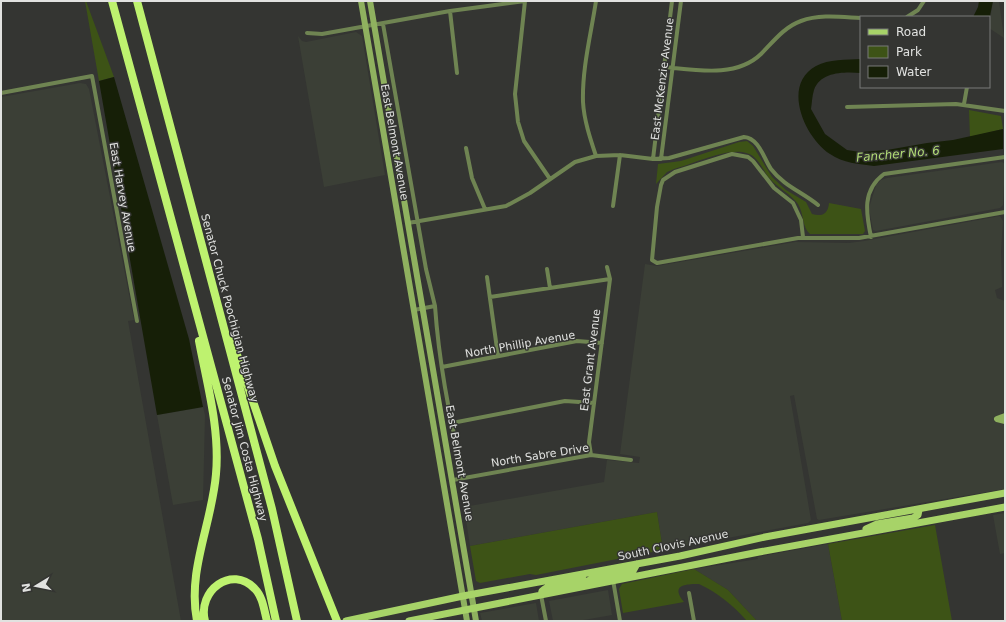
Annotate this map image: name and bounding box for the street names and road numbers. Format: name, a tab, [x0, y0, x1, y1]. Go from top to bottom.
street label: East McKenzie Avenue	[649, 17, 676, 141]
street label: East Belmont Avenue	[378, 83, 411, 201]
street label: East Harvey Avenue	[106, 141, 139, 253]
street label: Senator Chuck Poochigian Highway	[198, 212, 261, 404]
street label: East Grant Avenue	[578, 308, 603, 412]
street label: North Phillip Avenue	[464, 328, 576, 361]
street label: Senator Jim Costa Highway	[219, 375, 270, 523]
street label: East Belmont Avenue	[443, 404, 476, 522]
street label: North Sabre Drive	[490, 441, 590, 470]
street label: South Clovis Avenue	[617, 527, 730, 564]

